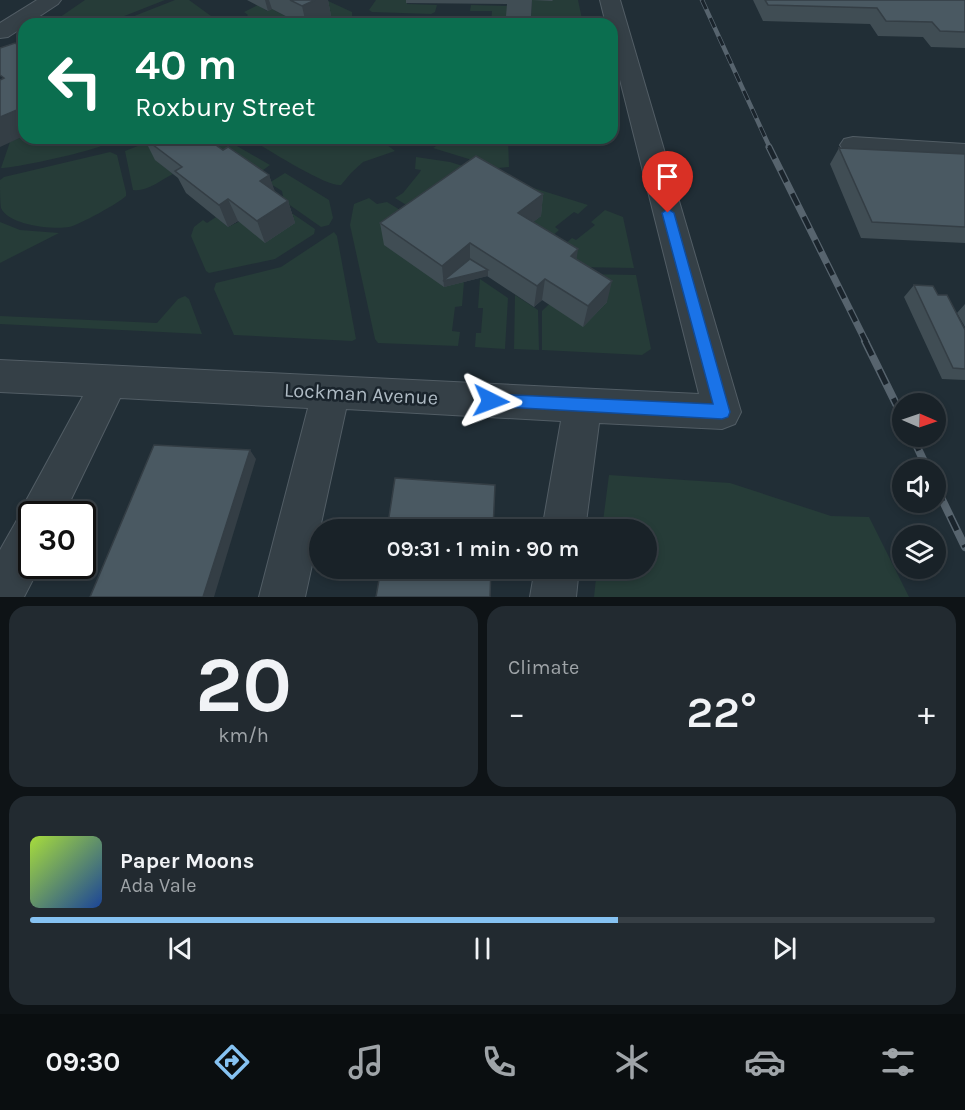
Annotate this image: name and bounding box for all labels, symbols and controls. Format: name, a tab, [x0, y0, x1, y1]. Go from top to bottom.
text: 40 m	[135, 40, 237, 90]
icon: left	[36, 42, 114, 120]
text: Roxbury Street	[135, 91, 315, 123]
pin	[642, 151, 693, 213]
icon: arrive	[651, 160, 684, 193]
position arrow	[459, 369, 523, 433]
street label: Lockman Avenue	[283, 378, 439, 410]
north arrow	[892, 393, 946, 447]
map controls	[892, 393, 946, 579]
button: sound	[892, 459, 946, 513]
speed limit sign: 30	[18, 501, 96, 579]
button: layers	[892, 525, 946, 579]
text: 09:31 · 1 min · 90 m	[387, 536, 579, 562]
text: 20	[195, 639, 292, 731]
text: Climate	[508, 656, 579, 679]
text: 22°	[686, 686, 757, 738]
text: −	[508, 694, 525, 732]
text: +	[918, 694, 935, 732]
text: km/h	[218, 724, 269, 747]
text: Paper Moons	[120, 848, 254, 874]
text: Ada Vale	[120, 874, 197, 897]
icon: previous	[164, 932, 197, 965]
icon: pause	[466, 932, 499, 965]
icon: next	[768, 932, 801, 965]
icon: directions	[211, 1041, 253, 1083]
icon: music	[345, 1041, 387, 1083]
icon: phone	[478, 1041, 520, 1083]
icon: climate	[611, 1041, 653, 1083]
icon: car	[744, 1041, 786, 1083]
icon: filters	[877, 1041, 919, 1083]
text: 09:30	[46, 1046, 120, 1078]

